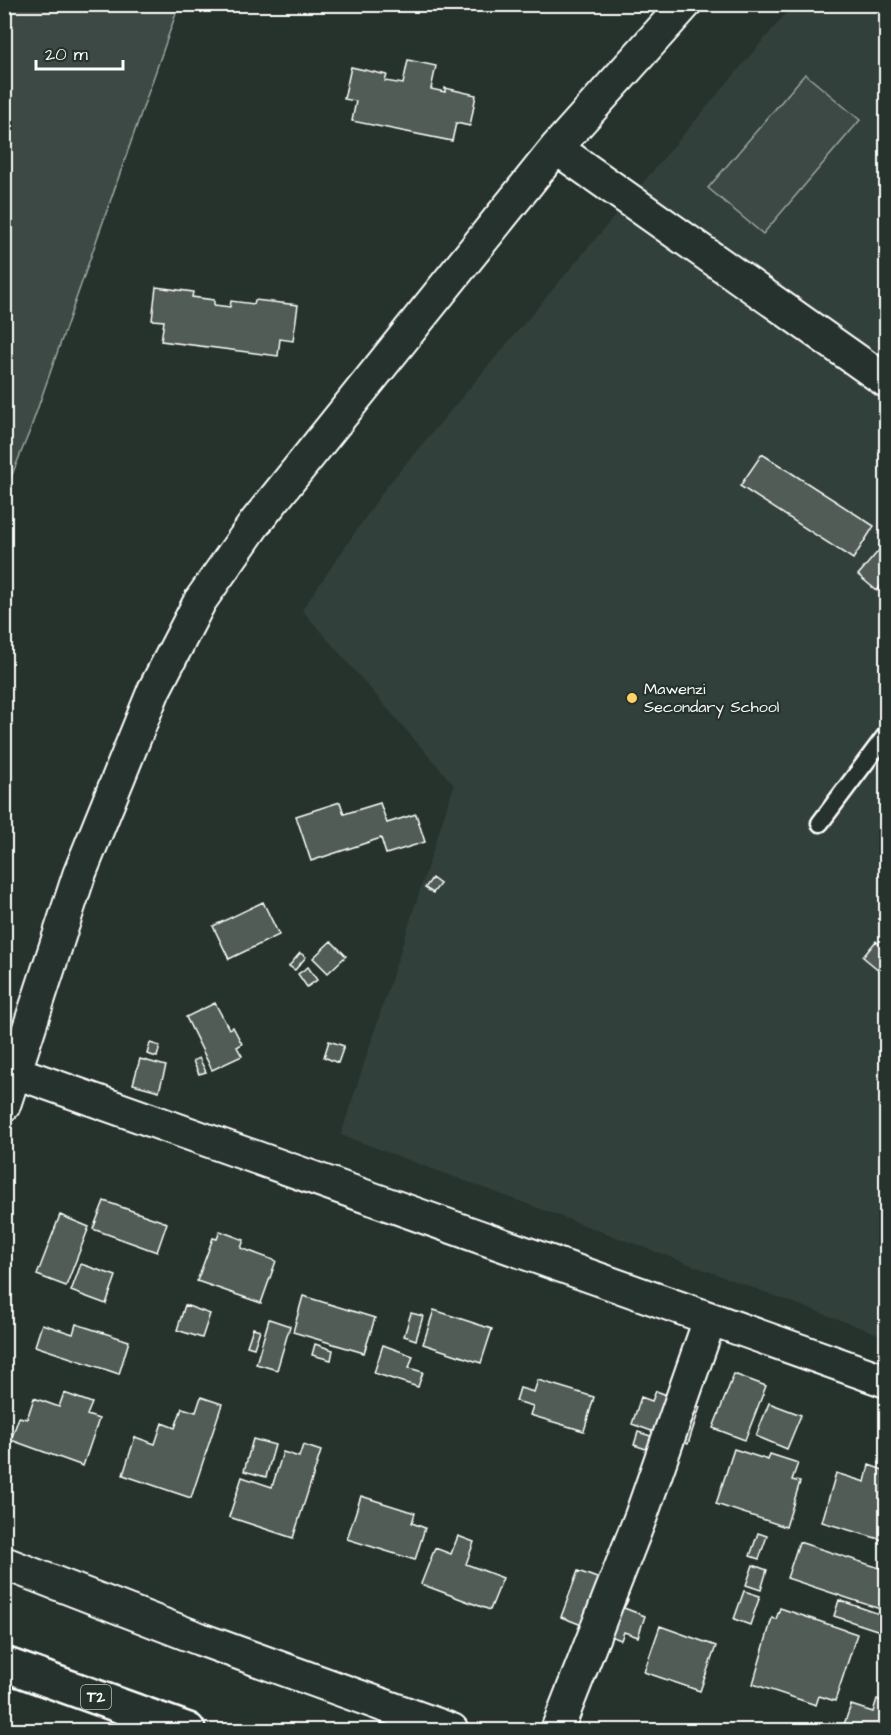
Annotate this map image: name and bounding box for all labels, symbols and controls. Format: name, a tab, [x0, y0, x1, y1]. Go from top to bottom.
scale bar	[36, 33, 123, 71]
text: 20 m	[45, 42, 88, 67]
place label: Mawenzi Secondary School	[644, 678, 779, 719]
marker: Mawenzi Secondary School	[625, 691, 639, 705]
road number: T2	[81, 1685, 111, 1709]

